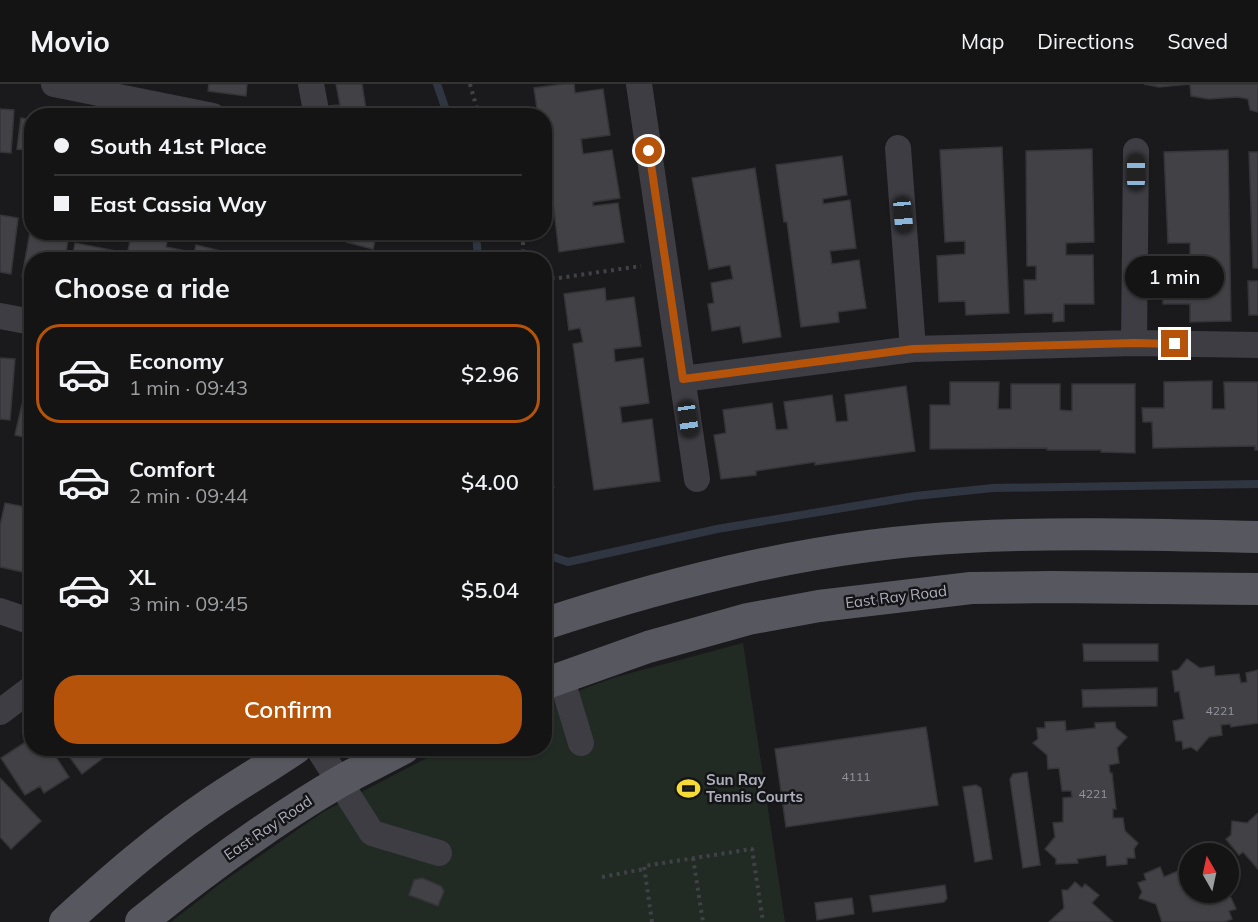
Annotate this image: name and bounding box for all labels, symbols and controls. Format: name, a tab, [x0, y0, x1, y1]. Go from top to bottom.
text: Movio	[30, 24, 110, 59]
text: Map	[961, 28, 1004, 54]
text: Directions	[1037, 28, 1134, 54]
text: Saved	[1167, 28, 1228, 54]
text: South 41st Place	[90, 132, 267, 160]
route start	[635, 137, 662, 164]
car	[1127, 154, 1145, 190]
text: East Cassia Way	[90, 190, 267, 218]
car	[892, 196, 914, 234]
callout: 1 min	[1126, 257, 1224, 299]
text: 1 min	[1149, 264, 1200, 289]
text: Choose a ride	[54, 271, 230, 305]
route end	[1161, 330, 1188, 357]
icon: car	[57, 347, 111, 401]
text: Economy	[129, 347, 224, 375]
text: $2.96	[461, 360, 519, 388]
text: 1 min · 09:43	[129, 375, 248, 400]
car	[677, 400, 699, 438]
icon: car	[57, 455, 111, 509]
text: Comfort	[129, 455, 215, 483]
text: $4.00	[461, 468, 519, 496]
text: 2 min · 09:44	[129, 483, 248, 508]
icon: car	[57, 563, 111, 617]
text: XL	[129, 563, 156, 591]
text: $5.04	[461, 576, 519, 604]
street label: East Ray Road	[844, 581, 948, 612]
text: 3 min · 09:45	[129, 591, 248, 616]
button: Confirm	[54, 675, 522, 744]
house number: 4221	[1206, 703, 1234, 718]
house number: 4111	[842, 769, 870, 784]
place label: Sun Ray Tennis Courts	[706, 770, 803, 806]
sports icon: Sun Ray Tennis Courts	[675, 776, 701, 802]
house number: 4221	[1079, 786, 1107, 801]
street label: East Ray Road	[220, 791, 315, 864]
north arrow	[1179, 843, 1239, 903]
map controls	[1179, 843, 1239, 903]

